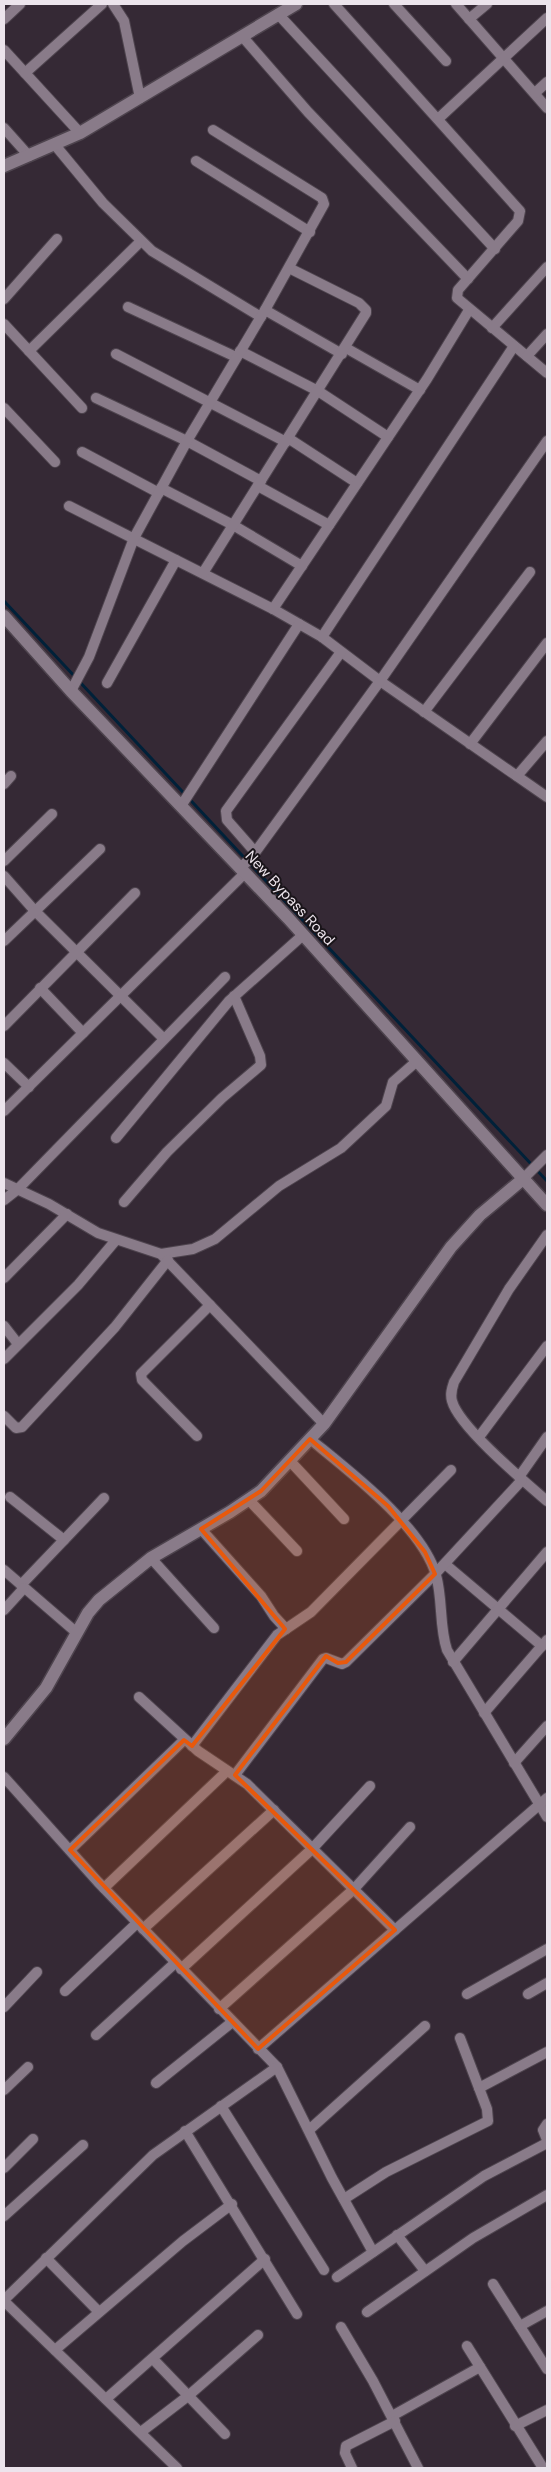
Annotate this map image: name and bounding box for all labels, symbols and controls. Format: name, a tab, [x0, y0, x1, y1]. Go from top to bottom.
street label: New Bypass Road	[241, 846, 339, 950]

